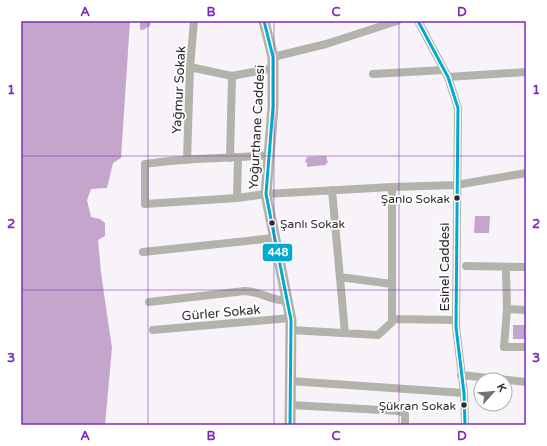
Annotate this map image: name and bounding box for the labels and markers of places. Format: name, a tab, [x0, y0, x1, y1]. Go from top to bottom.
place label: Şanlo Sokak	[381, 192, 450, 206]
marker: Şanlo Sokak	[452, 193, 462, 203]
place label: Şanlı Sokak	[280, 217, 345, 231]
marker: Şanlı Sokak	[267, 218, 277, 228]
place label: Şükran Sokak	[379, 399, 456, 413]
marker: Şükran Sokak	[459, 400, 469, 410]

